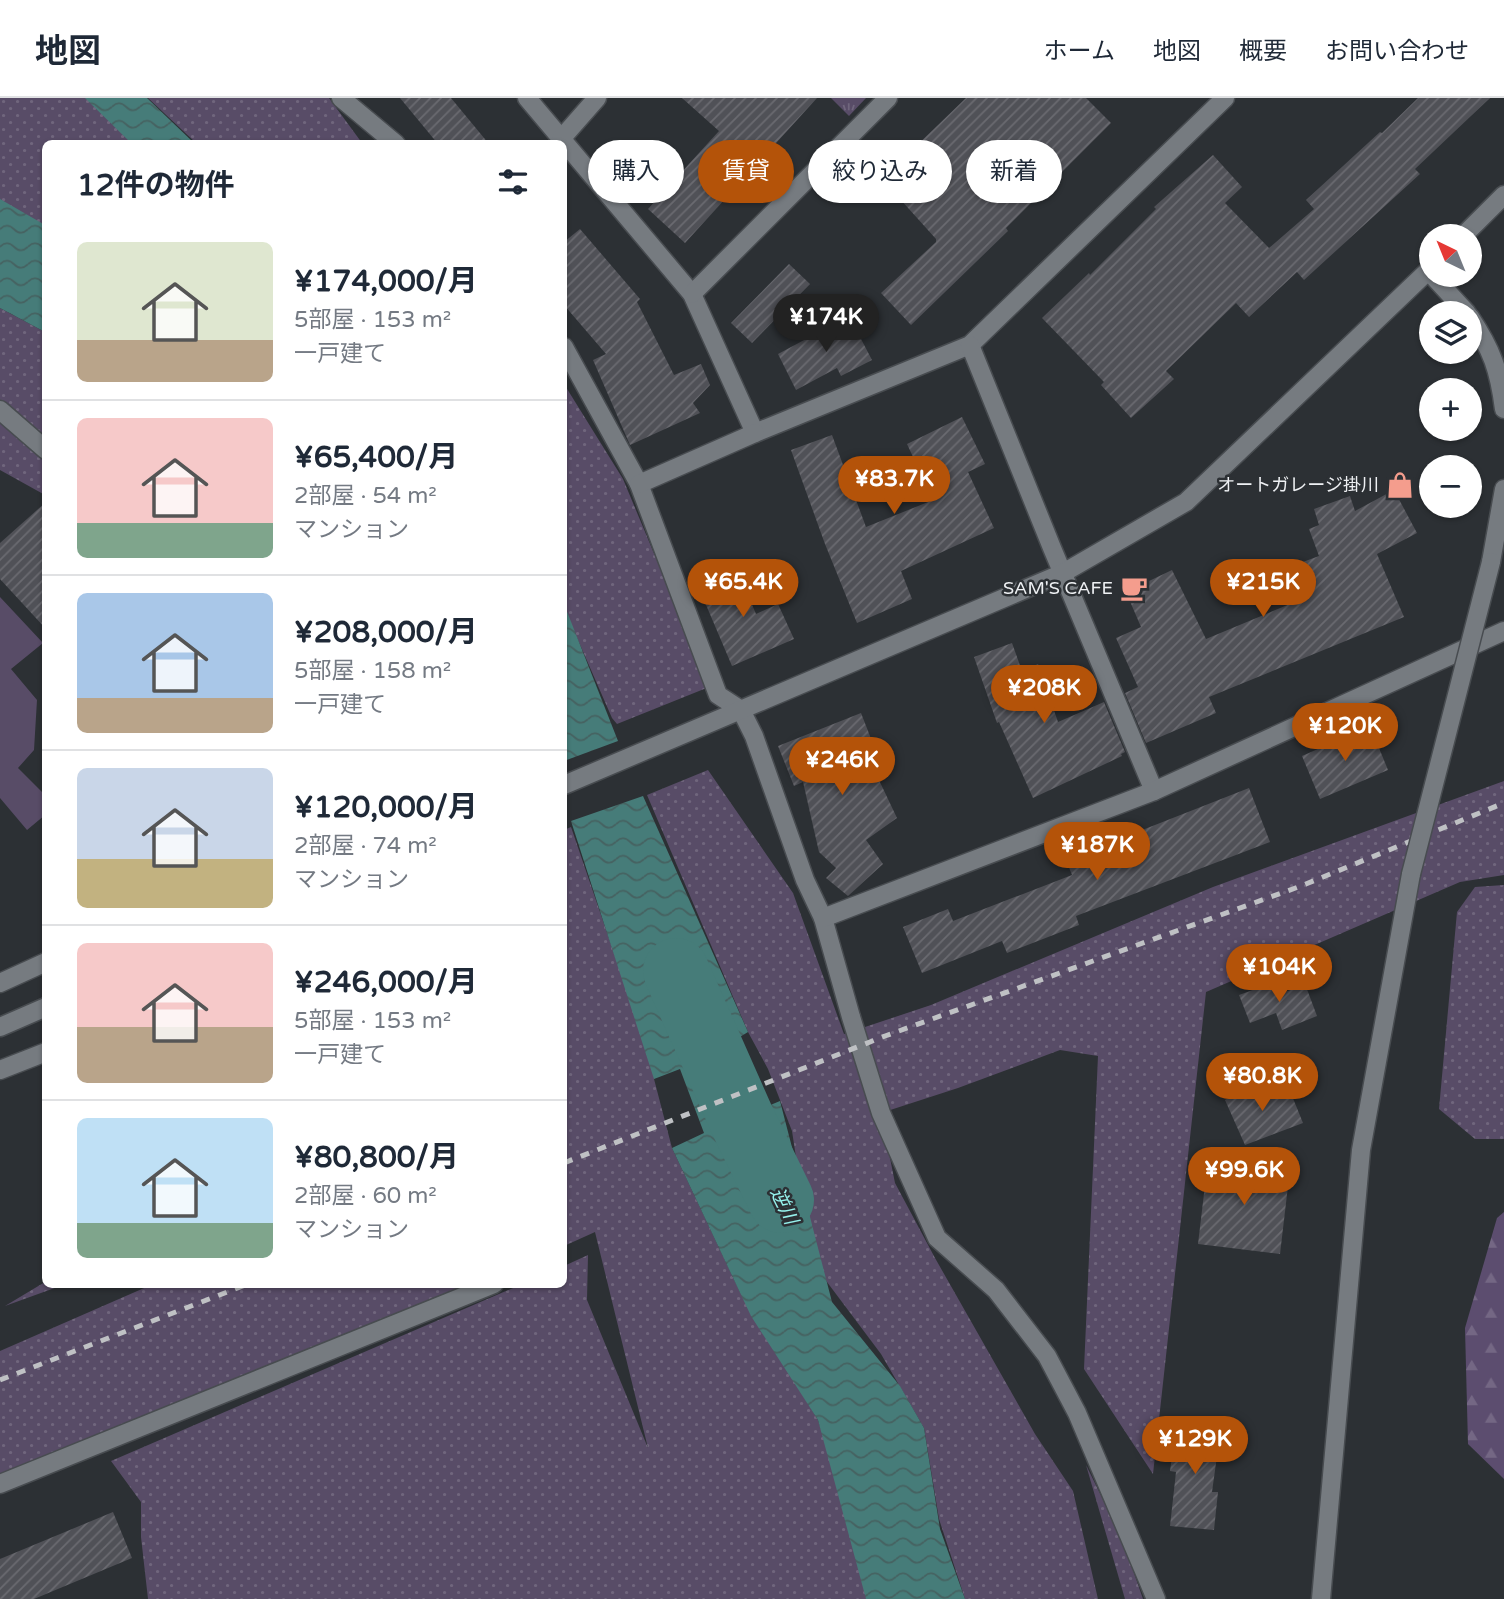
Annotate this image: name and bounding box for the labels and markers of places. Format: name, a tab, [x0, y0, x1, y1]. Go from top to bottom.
pin: ¥174K	[777, 294, 875, 354]
pin: ¥83.7K	[837, 456, 951, 516]
shop icon: オートガレージ掛川	[1385, 470, 1415, 500]
place label: オートガレージ掛川	[1217, 474, 1379, 496]
pin: ¥65.4K	[686, 560, 800, 619]
pin: ¥215K	[1214, 560, 1312, 619]
cafe icon: SAM'S CAFE	[1119, 573, 1149, 603]
place label: SAM'S CAFE	[1003, 577, 1113, 599]
pin: ¥208K	[995, 666, 1093, 725]
pin: ¥120K	[1296, 704, 1394, 763]
pin: ¥246K	[793, 738, 891, 797]
pin: ¥187K	[1048, 822, 1146, 882]
pin: ¥104K	[1230, 944, 1328, 1004]
pin: ¥80.8K	[1205, 1054, 1319, 1113]
pin: ¥99.6K	[1187, 1148, 1301, 1207]
pin: ¥129K	[1146, 1416, 1244, 1476]

